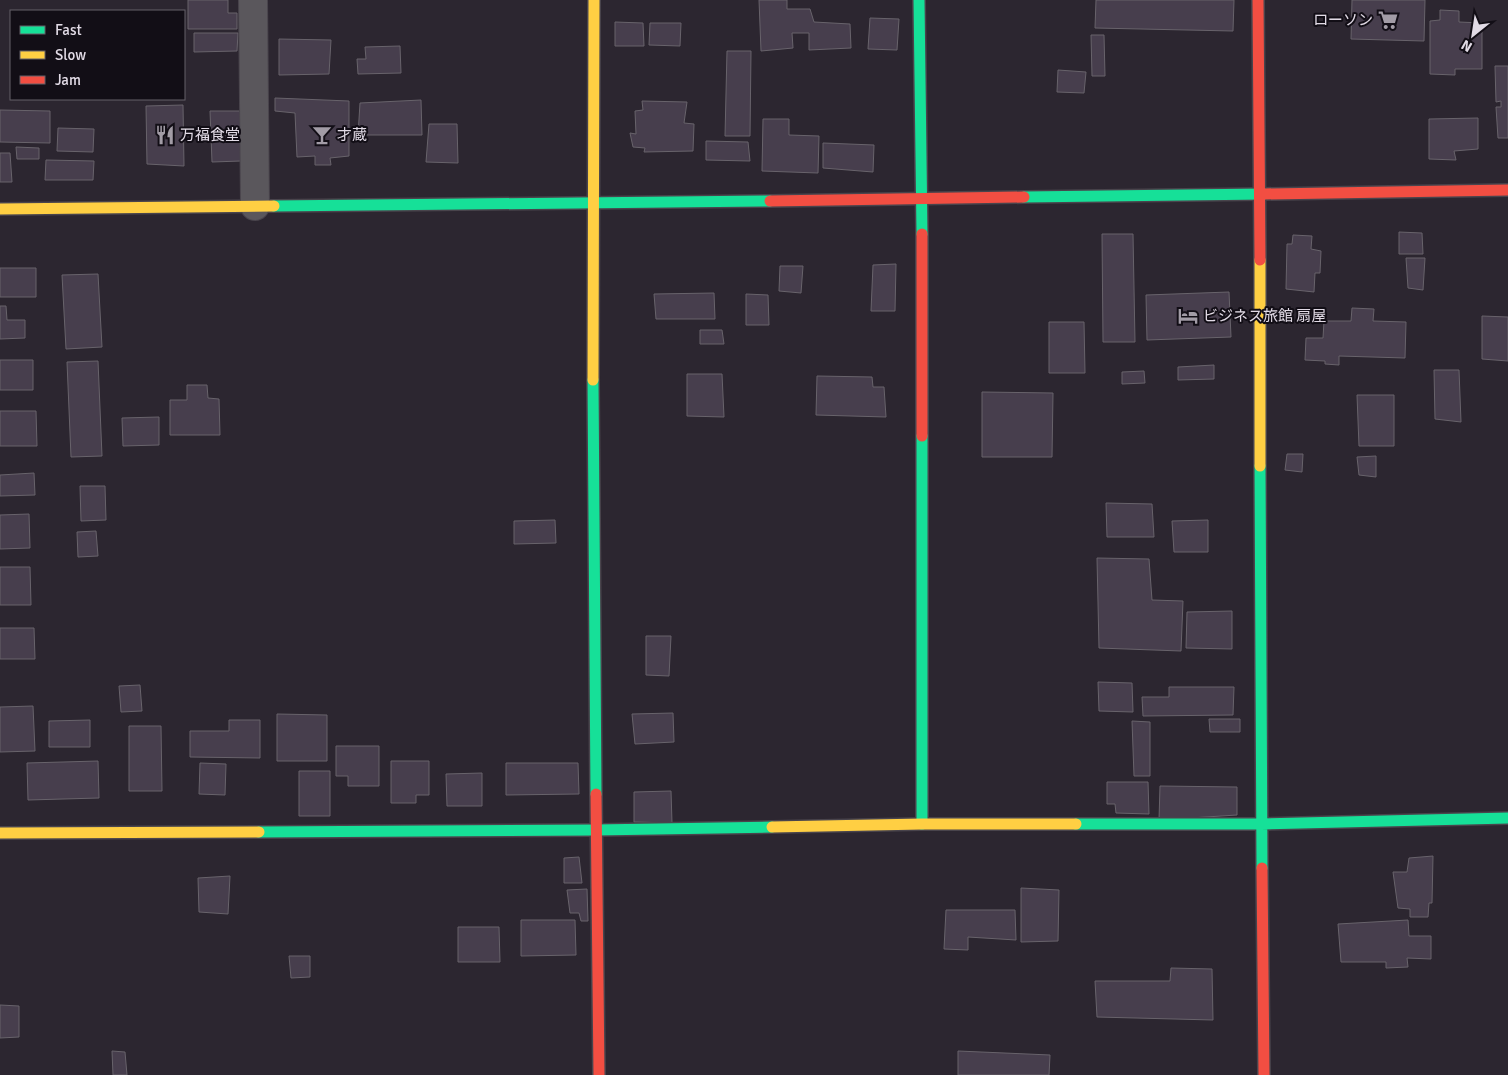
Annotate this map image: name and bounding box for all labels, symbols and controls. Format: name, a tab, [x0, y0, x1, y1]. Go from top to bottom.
supermarket icon: ローソン	[1377, 9, 1399, 31]
legend	[10, 10, 185, 100]
north arrow	[1448, 10, 1498, 60]
place label: ローソン	[1313, 11, 1373, 29]
text: Fast	[55, 21, 82, 39]
text: N	[1458, 36, 1475, 56]
text: Slow	[55, 46, 86, 64]
text: Jam	[55, 71, 81, 89]
restaurant icon: 万福食堂	[154, 124, 176, 146]
bar icon: 才蔵	[311, 124, 333, 146]
place label: 万福食堂	[180, 126, 240, 144]
place label: 才蔵	[337, 126, 367, 144]
hotel icon: ビジネス旅館 扇屋	[1177, 305, 1199, 327]
place label: ビジネス旅館 扇屋	[1203, 307, 1326, 325]

